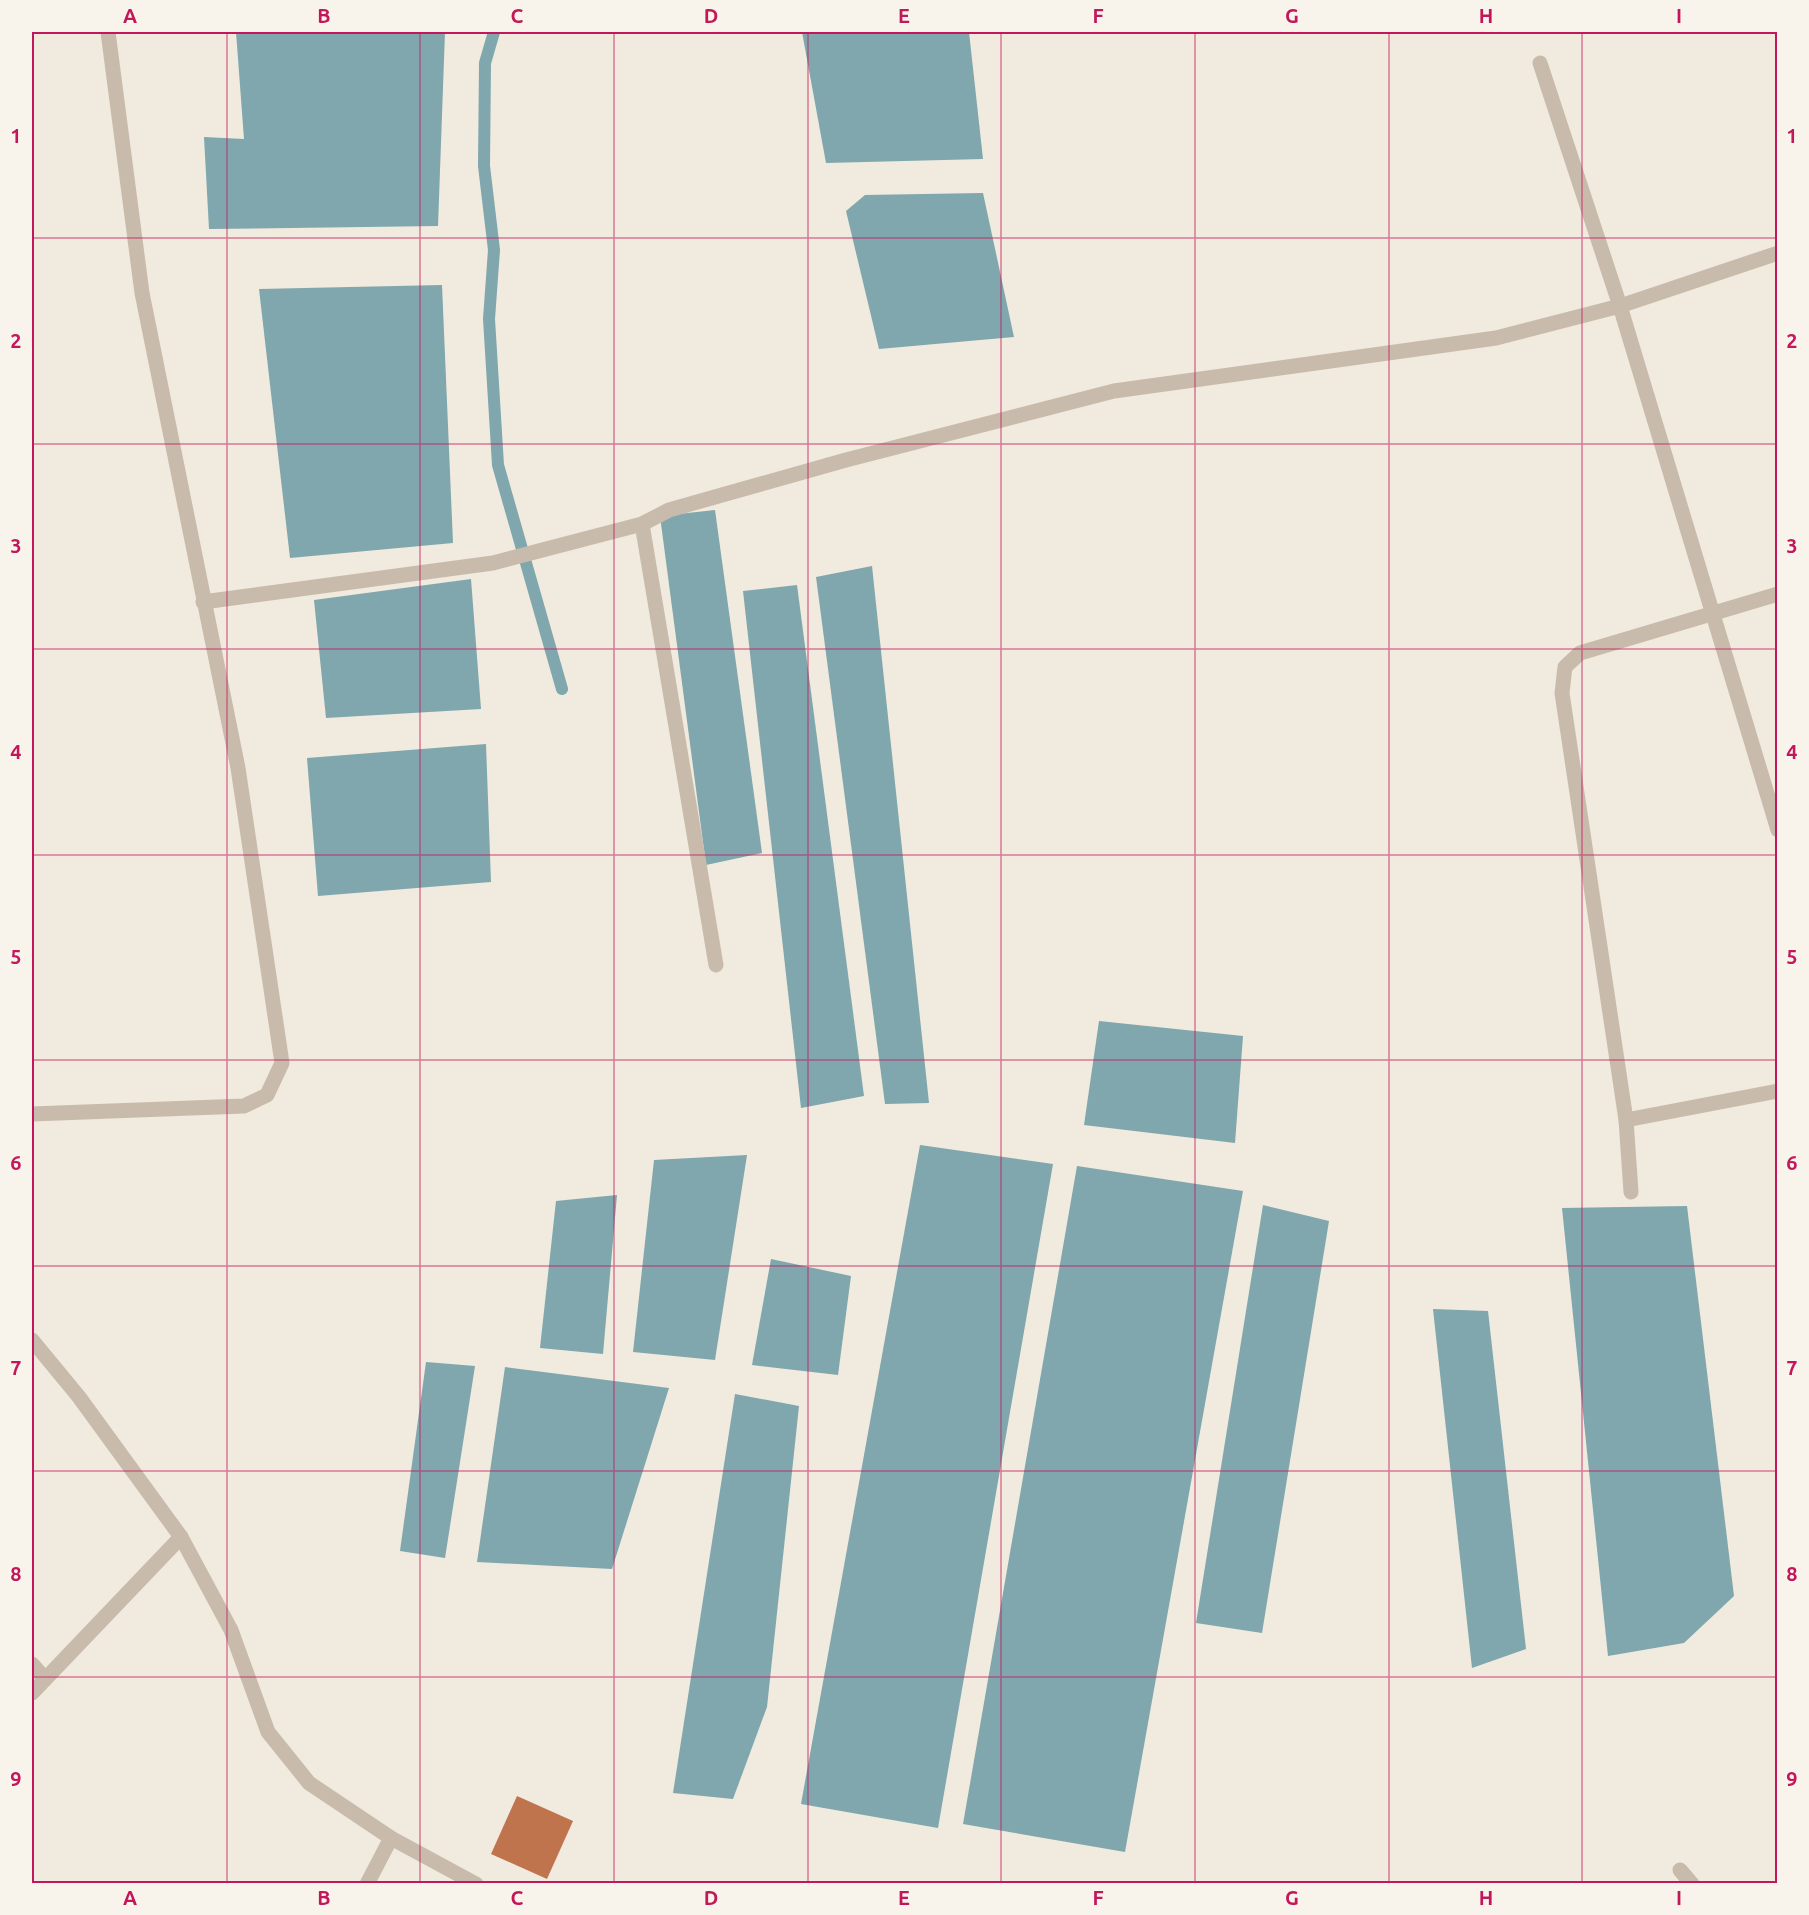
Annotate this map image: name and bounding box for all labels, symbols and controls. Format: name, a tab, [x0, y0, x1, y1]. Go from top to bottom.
text: A	[123, 4, 137, 27]
text: B	[317, 4, 331, 27]
text: C	[511, 4, 524, 27]
text: D	[704, 4, 718, 27]
text: E	[898, 4, 910, 27]
text: F	[1092, 4, 1104, 27]
text: G	[1285, 4, 1299, 27]
text: H	[1479, 4, 1493, 27]
text: I	[1676, 4, 1682, 27]
text: 1	[10, 124, 22, 147]
text: 1	[1786, 124, 1798, 147]
text: 2	[10, 329, 22, 352]
text: 2	[1786, 329, 1798, 352]
text: 3	[10, 534, 22, 557]
text: 3	[1786, 534, 1798, 557]
text: 4	[10, 740, 22, 763]
text: 4	[1786, 740, 1798, 763]
text: 5	[10, 945, 22, 968]
text: 5	[1786, 945, 1798, 968]
text: 6	[10, 1151, 22, 1174]
text: 6	[1786, 1151, 1798, 1174]
text: 7	[10, 1356, 22, 1379]
text: 7	[1786, 1356, 1798, 1379]
text: 8	[10, 1562, 22, 1585]
text: 8	[1786, 1562, 1798, 1585]
text: 9	[10, 1767, 22, 1790]
text: 9	[1786, 1767, 1798, 1790]
text: A	[123, 1886, 137, 1909]
text: B	[317, 1886, 331, 1909]
text: C	[511, 1886, 524, 1909]
text: D	[704, 1886, 718, 1909]
text: E	[898, 1886, 910, 1909]
text: F	[1092, 1886, 1104, 1909]
text: G	[1285, 1886, 1299, 1909]
text: H	[1479, 1886, 1493, 1909]
text: I	[1676, 1886, 1682, 1909]

